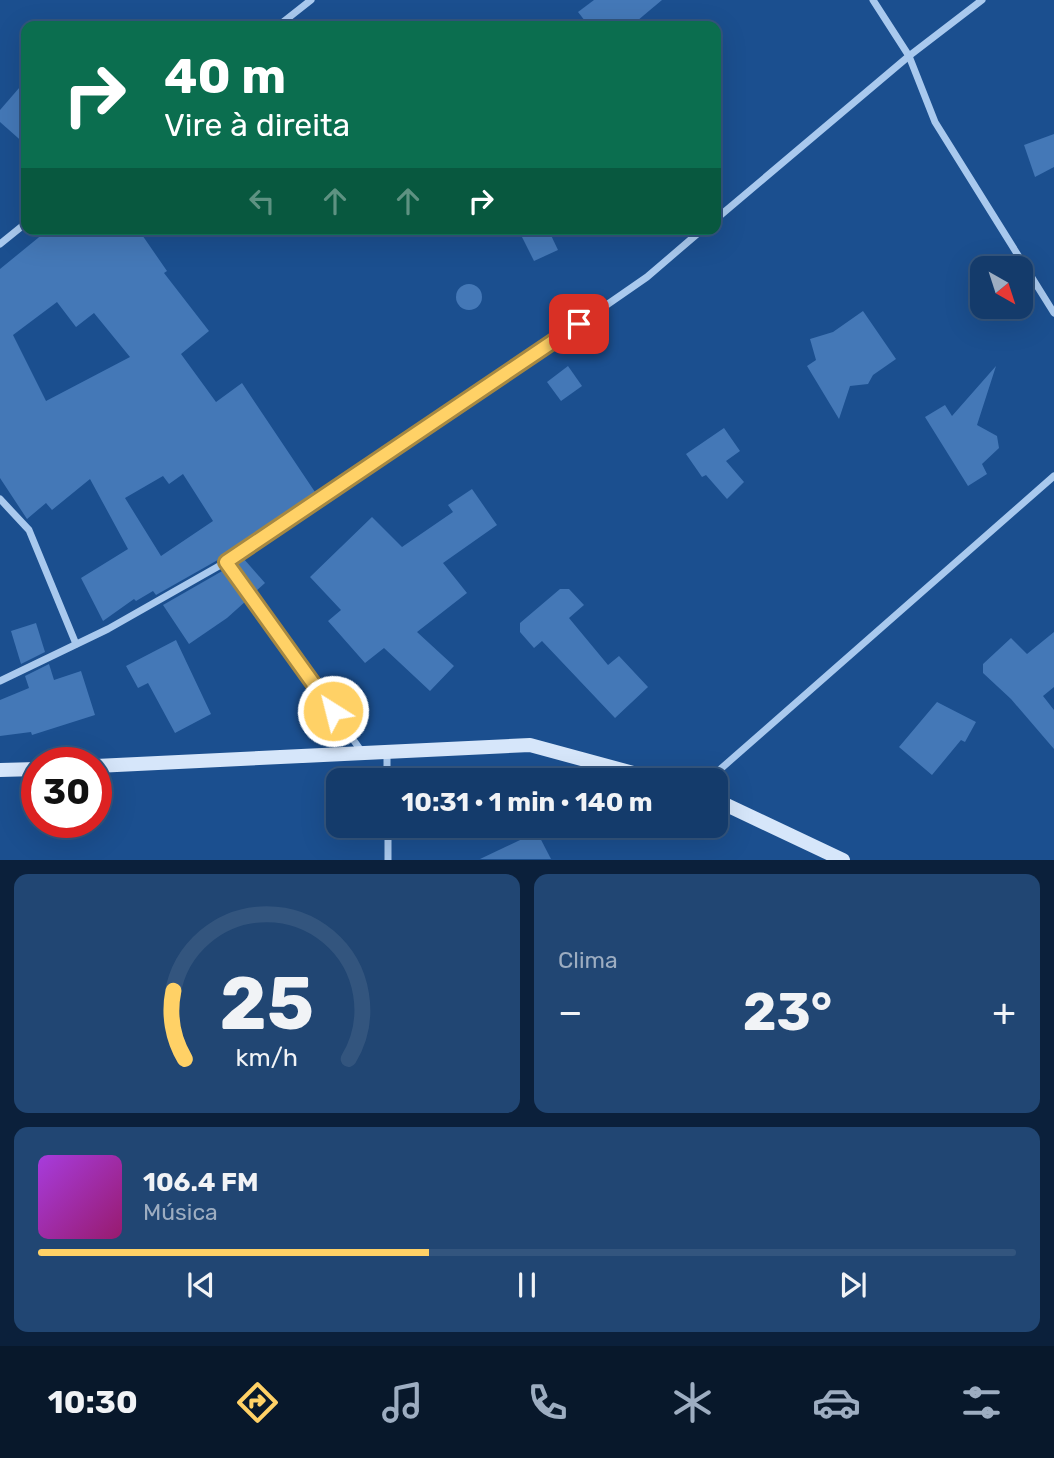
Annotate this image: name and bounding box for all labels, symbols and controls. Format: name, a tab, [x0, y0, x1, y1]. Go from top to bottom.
text: 40 m	[164, 47, 286, 105]
icon: right	[49, 49, 140, 140]
text: Vire à direita	[164, 106, 350, 144]
icon: left	[243, 182, 281, 220]
icon: ahead	[316, 182, 354, 220]
icon: ahead	[389, 182, 427, 220]
icon: right	[462, 182, 500, 220]
north arrow	[970, 256, 1032, 318]
map controls	[970, 256, 1033, 319]
pin	[549, 294, 609, 354]
icon: arrive	[560, 305, 598, 343]
position arrow	[296, 674, 370, 748]
speed limit sign: 30	[21, 747, 112, 838]
text: 10:31 · 1 min · 140 m	[401, 787, 653, 818]
text: Clima	[558, 946, 618, 974]
text: 25	[220, 962, 314, 1048]
text: 23°	[743, 981, 832, 1043]
text: −	[558, 989, 583, 1035]
text: +	[992, 989, 1016, 1035]
text: km/h	[236, 1043, 298, 1072]
text: 106.4 FM	[143, 1167, 259, 1198]
text: Música	[143, 1198, 218, 1226]
icon: previous	[182, 1266, 220, 1304]
icon: pause	[508, 1266, 546, 1304]
icon: next	[834, 1266, 872, 1304]
icon: directions	[233, 1378, 282, 1427]
icon: music	[378, 1378, 427, 1427]
icon: phone	[523, 1378, 572, 1427]
icon: climate	[668, 1378, 717, 1427]
icon: car	[812, 1378, 861, 1427]
icon: filters	[957, 1378, 1006, 1427]
text: 10:30	[48, 1383, 138, 1421]

